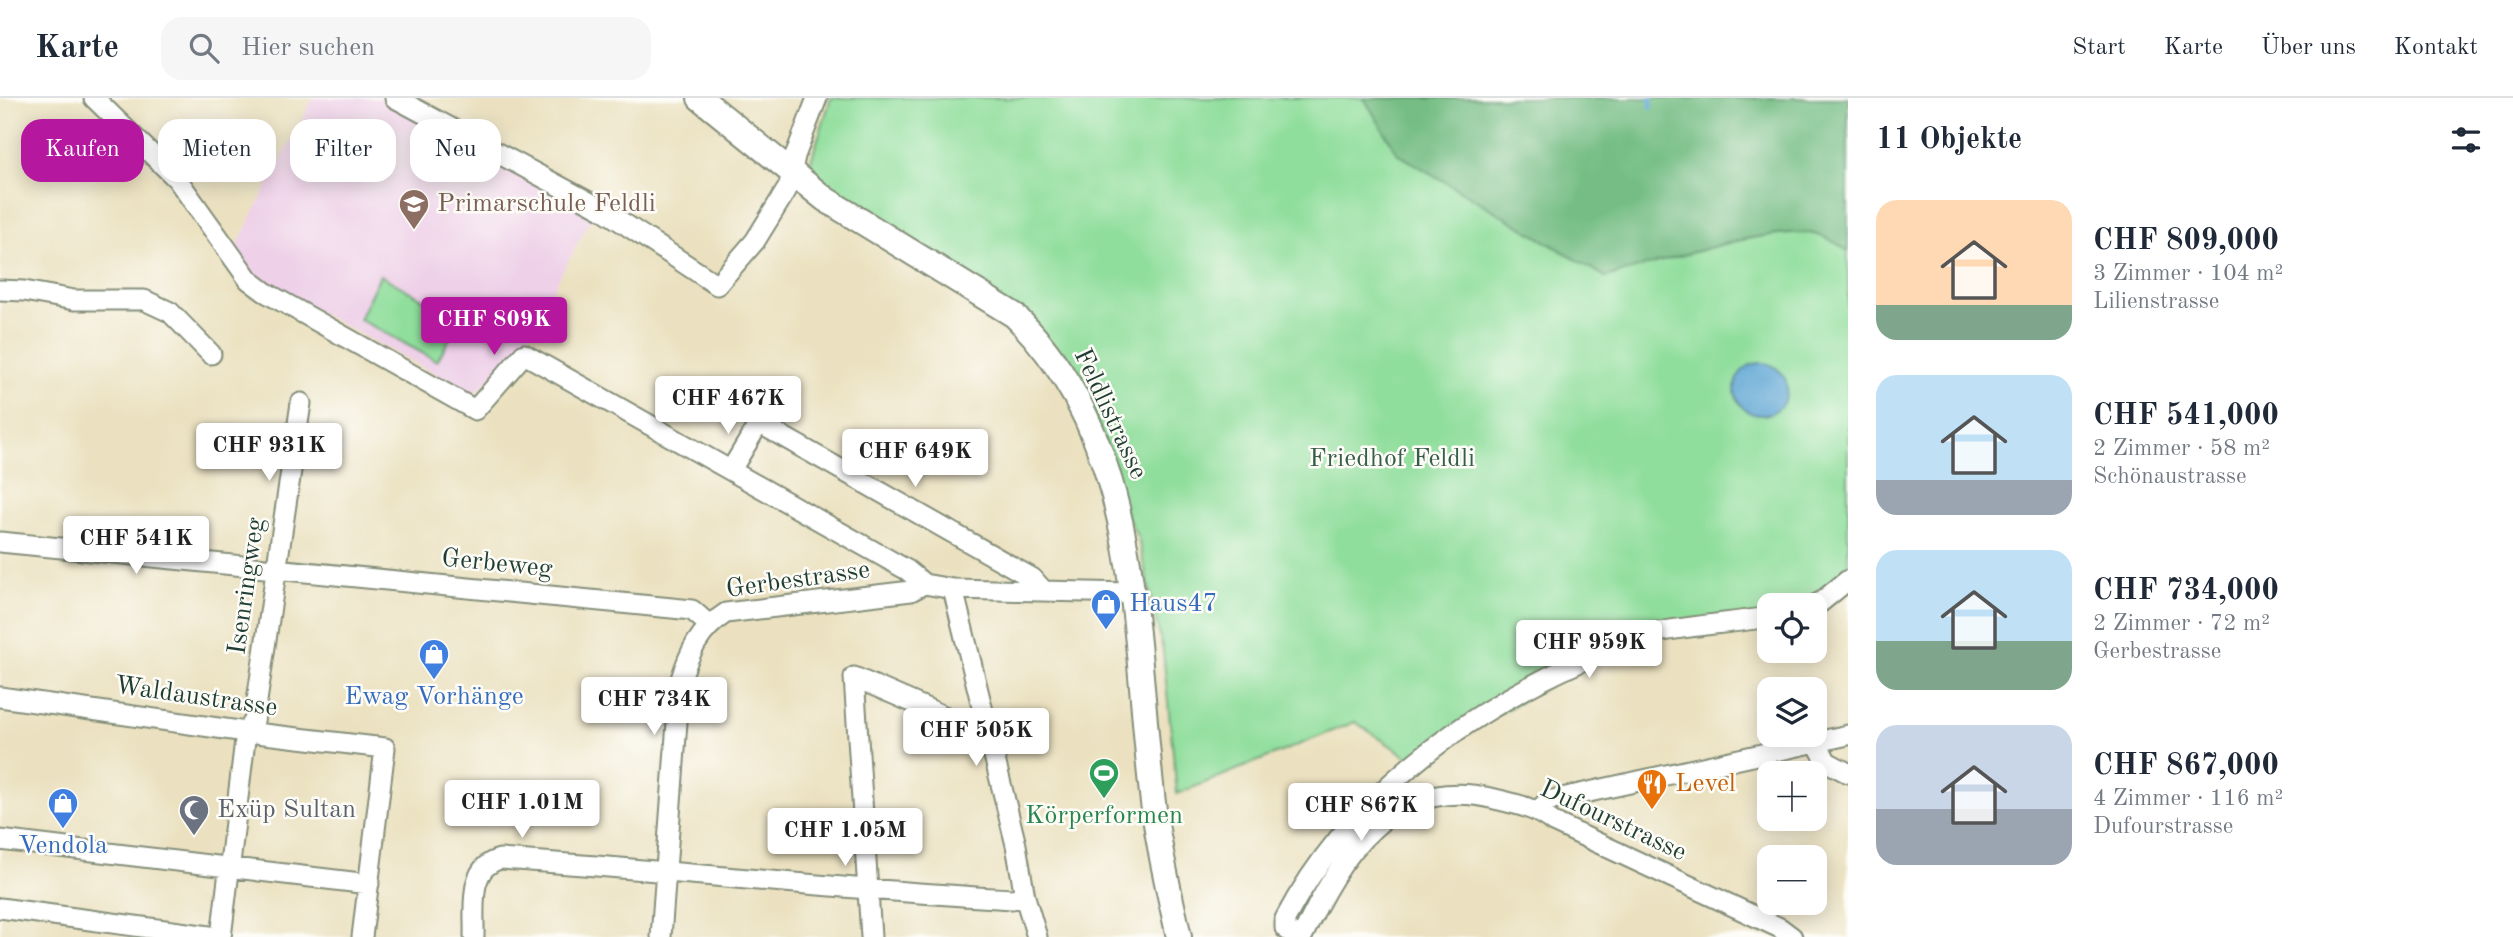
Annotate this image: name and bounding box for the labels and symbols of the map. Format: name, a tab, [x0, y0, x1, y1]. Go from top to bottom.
school or university icon: Primarschule Feldli	[397, 187, 431, 231]
place label: Primarschule Feldli	[437, 191, 656, 217]
pin: CHF 809K	[422, 298, 566, 357]
street label: Feldlistrasse	[1068, 345, 1152, 483]
pin: CHF 467K	[656, 376, 800, 436]
pin: CHF 931K	[197, 424, 341, 483]
pin: CHF 649K	[843, 430, 987, 489]
park label: Friedhof Feldli	[1309, 446, 1475, 472]
street label: Isenringweg	[225, 516, 269, 656]
pin: CHF 541K	[64, 517, 208, 576]
street label: Gerbeweg	[440, 545, 554, 583]
street label: Gerbestrasse	[724, 557, 872, 603]
shop icon: Haus47	[1089, 587, 1123, 631]
place label: Haus47	[1129, 591, 1218, 617]
pin: CHF 959K	[1517, 620, 1661, 680]
shop icon: Ewag Vorhänge	[417, 637, 451, 681]
street label: Waldaustrasse	[113, 673, 279, 721]
pin: CHF 734K	[582, 678, 726, 737]
place label: Ewag Vorhänge	[344, 684, 524, 710]
pin: CHF 505K	[904, 708, 1048, 768]
sports icon: Körperformen	[1087, 756, 1121, 800]
restaurant icon: Level	[1635, 767, 1669, 811]
place label: Level	[1675, 771, 1736, 797]
street label: Dufourstrasse	[1536, 776, 1690, 866]
pin: CHF 1.01M	[442, 780, 602, 840]
pin: CHF 867K	[1289, 784, 1433, 843]
shop icon: Vendola	[46, 786, 80, 830]
mosque icon: Exüp Sultan	[177, 793, 211, 837]
place label: Exüp Sultan	[217, 797, 356, 823]
place label: Körperformen	[1025, 803, 1183, 829]
pin: CHF 1.05M	[765, 808, 925, 868]
place label: Vendola	[18, 833, 108, 859]

